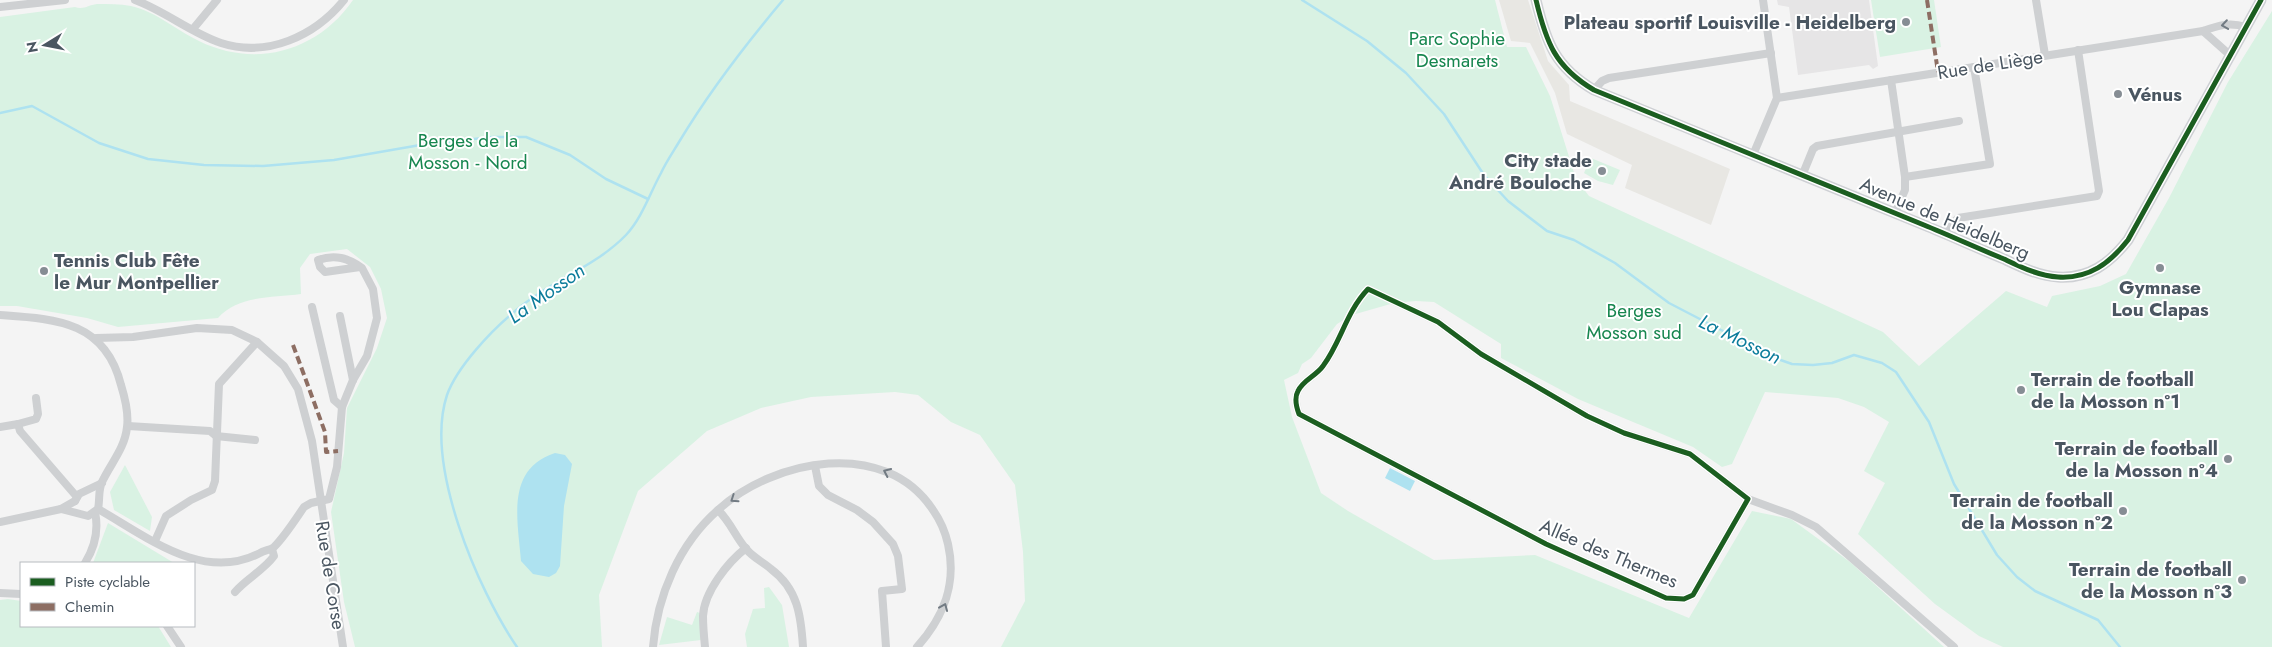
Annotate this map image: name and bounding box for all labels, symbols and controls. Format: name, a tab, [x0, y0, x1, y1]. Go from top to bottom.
place label: Plateau sportif Louisville - Heidelberg	[1564, 9, 1896, 36]
marker: Plateau sportif Louisville - Heidelberg	[1900, 16, 1912, 28]
one-way arrow	[2220, 19, 2228, 30]
north arrow	[20, 20, 70, 70]
park label: Parc Sophie Desmarets	[1409, 25, 1505, 74]
text: N	[21, 40, 43, 54]
street label: Rue de Liège	[1935, 43, 2045, 86]
place label: Vénus	[2127, 81, 2182, 108]
marker: Vénus	[2112, 88, 2124, 100]
park label: Berges de la Mosson - Nord	[408, 127, 528, 176]
place label: City stade André Bouloche	[1448, 147, 1592, 196]
marker: City stade André Bouloche	[1596, 165, 1608, 177]
street label: Avenue de Heidelberg	[1856, 170, 2034, 266]
place label: Tennis Club Fête le Mur Montpellier	[54, 247, 219, 296]
water label: La Mosson	[502, 256, 591, 331]
marker: Gymnase Lou Clapas	[2154, 262, 2166, 274]
marker: Tennis Club Fête le Mur Montpellier	[38, 265, 50, 277]
place label: Gymnase Lou Clapas	[2111, 274, 2209, 323]
park label: Berges Mosson sud	[1586, 297, 1682, 346]
water label: La Mosson	[1694, 307, 1786, 372]
place label: Terrain de football de la Mosson n°1	[2031, 366, 2194, 415]
marker: Terrain de football de la Mosson n°1	[2015, 384, 2027, 396]
place label: Terrain de football de la Mosson n°4	[2055, 435, 2218, 484]
marker: Terrain de football de la Mosson n°4	[2222, 453, 2234, 465]
one-way arrow	[883, 468, 892, 479]
place label: Terrain de football de la Mosson n°2	[1950, 487, 2113, 536]
one-way arrow	[730, 492, 739, 502]
marker: Terrain de football de la Mosson n°2	[2117, 505, 2129, 517]
street label: Allée des Thermes	[1535, 512, 1682, 595]
street label: Rue de Corse	[309, 519, 352, 632]
place label: Terrain de football de la Mosson n°3	[2069, 556, 2232, 605]
legend	[20, 562, 195, 627]
text: Piste cyclable	[65, 571, 150, 593]
marker: Terrain de football de la Mosson n°3	[2236, 574, 2248, 586]
text: Chemin	[65, 596, 114, 618]
one-way arrow	[937, 603, 948, 612]

